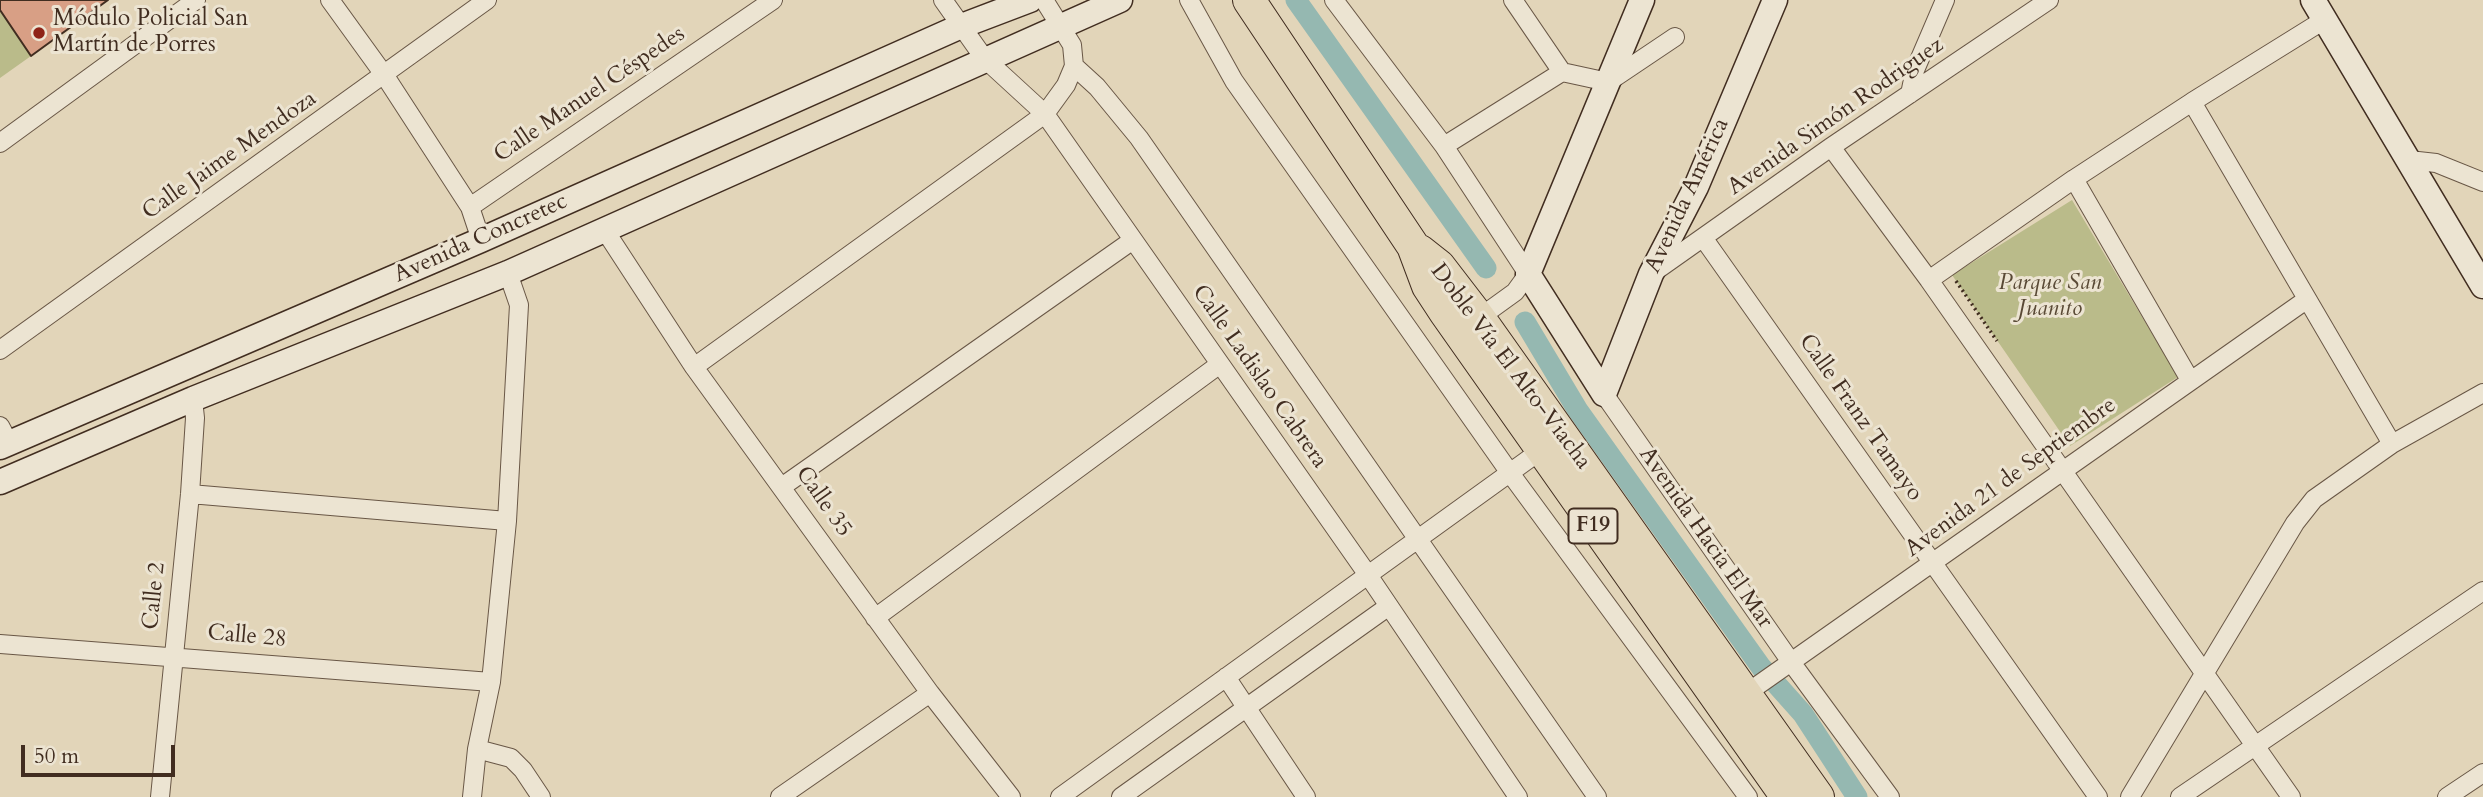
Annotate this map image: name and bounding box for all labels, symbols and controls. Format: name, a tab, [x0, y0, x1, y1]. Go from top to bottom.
place label: Módulo Policial San Martín de Porres	[53, 6, 248, 60]
street label: Calle Manuel Céspedes	[489, 21, 691, 169]
marker: Módulo Policial San Martín de Porres	[31, 25, 47, 41]
street label: Avenida Simón Rodriguez	[1723, 32, 1949, 202]
street label: Calle Jaime Mendoza	[138, 86, 322, 226]
street label: Avenida América	[1640, 114, 1736, 278]
street label: Avenida Concretec	[390, 188, 572, 290]
street label: Doble Vía El Alto-Viacha	[1424, 259, 1596, 475]
park label: Parque San Juanito	[1999, 270, 2101, 324]
street label: Calle Ladislao Cabrera	[1185, 280, 1333, 474]
street label: Calle Franz Tamayo	[1792, 329, 1928, 507]
street label: Avenida 21 de Septiembre	[1900, 392, 2122, 564]
street label: Avenida Hacia El Mar	[1632, 442, 1778, 634]
street label: Calle 35	[789, 462, 857, 542]
road number: F19	[1568, 508, 1618, 544]
street label: Calle 2	[138, 561, 172, 631]
street label: Calle 28	[206, 620, 288, 654]
scale bar	[24, 730, 178, 774]
text: 50 m	[34, 742, 79, 771]

